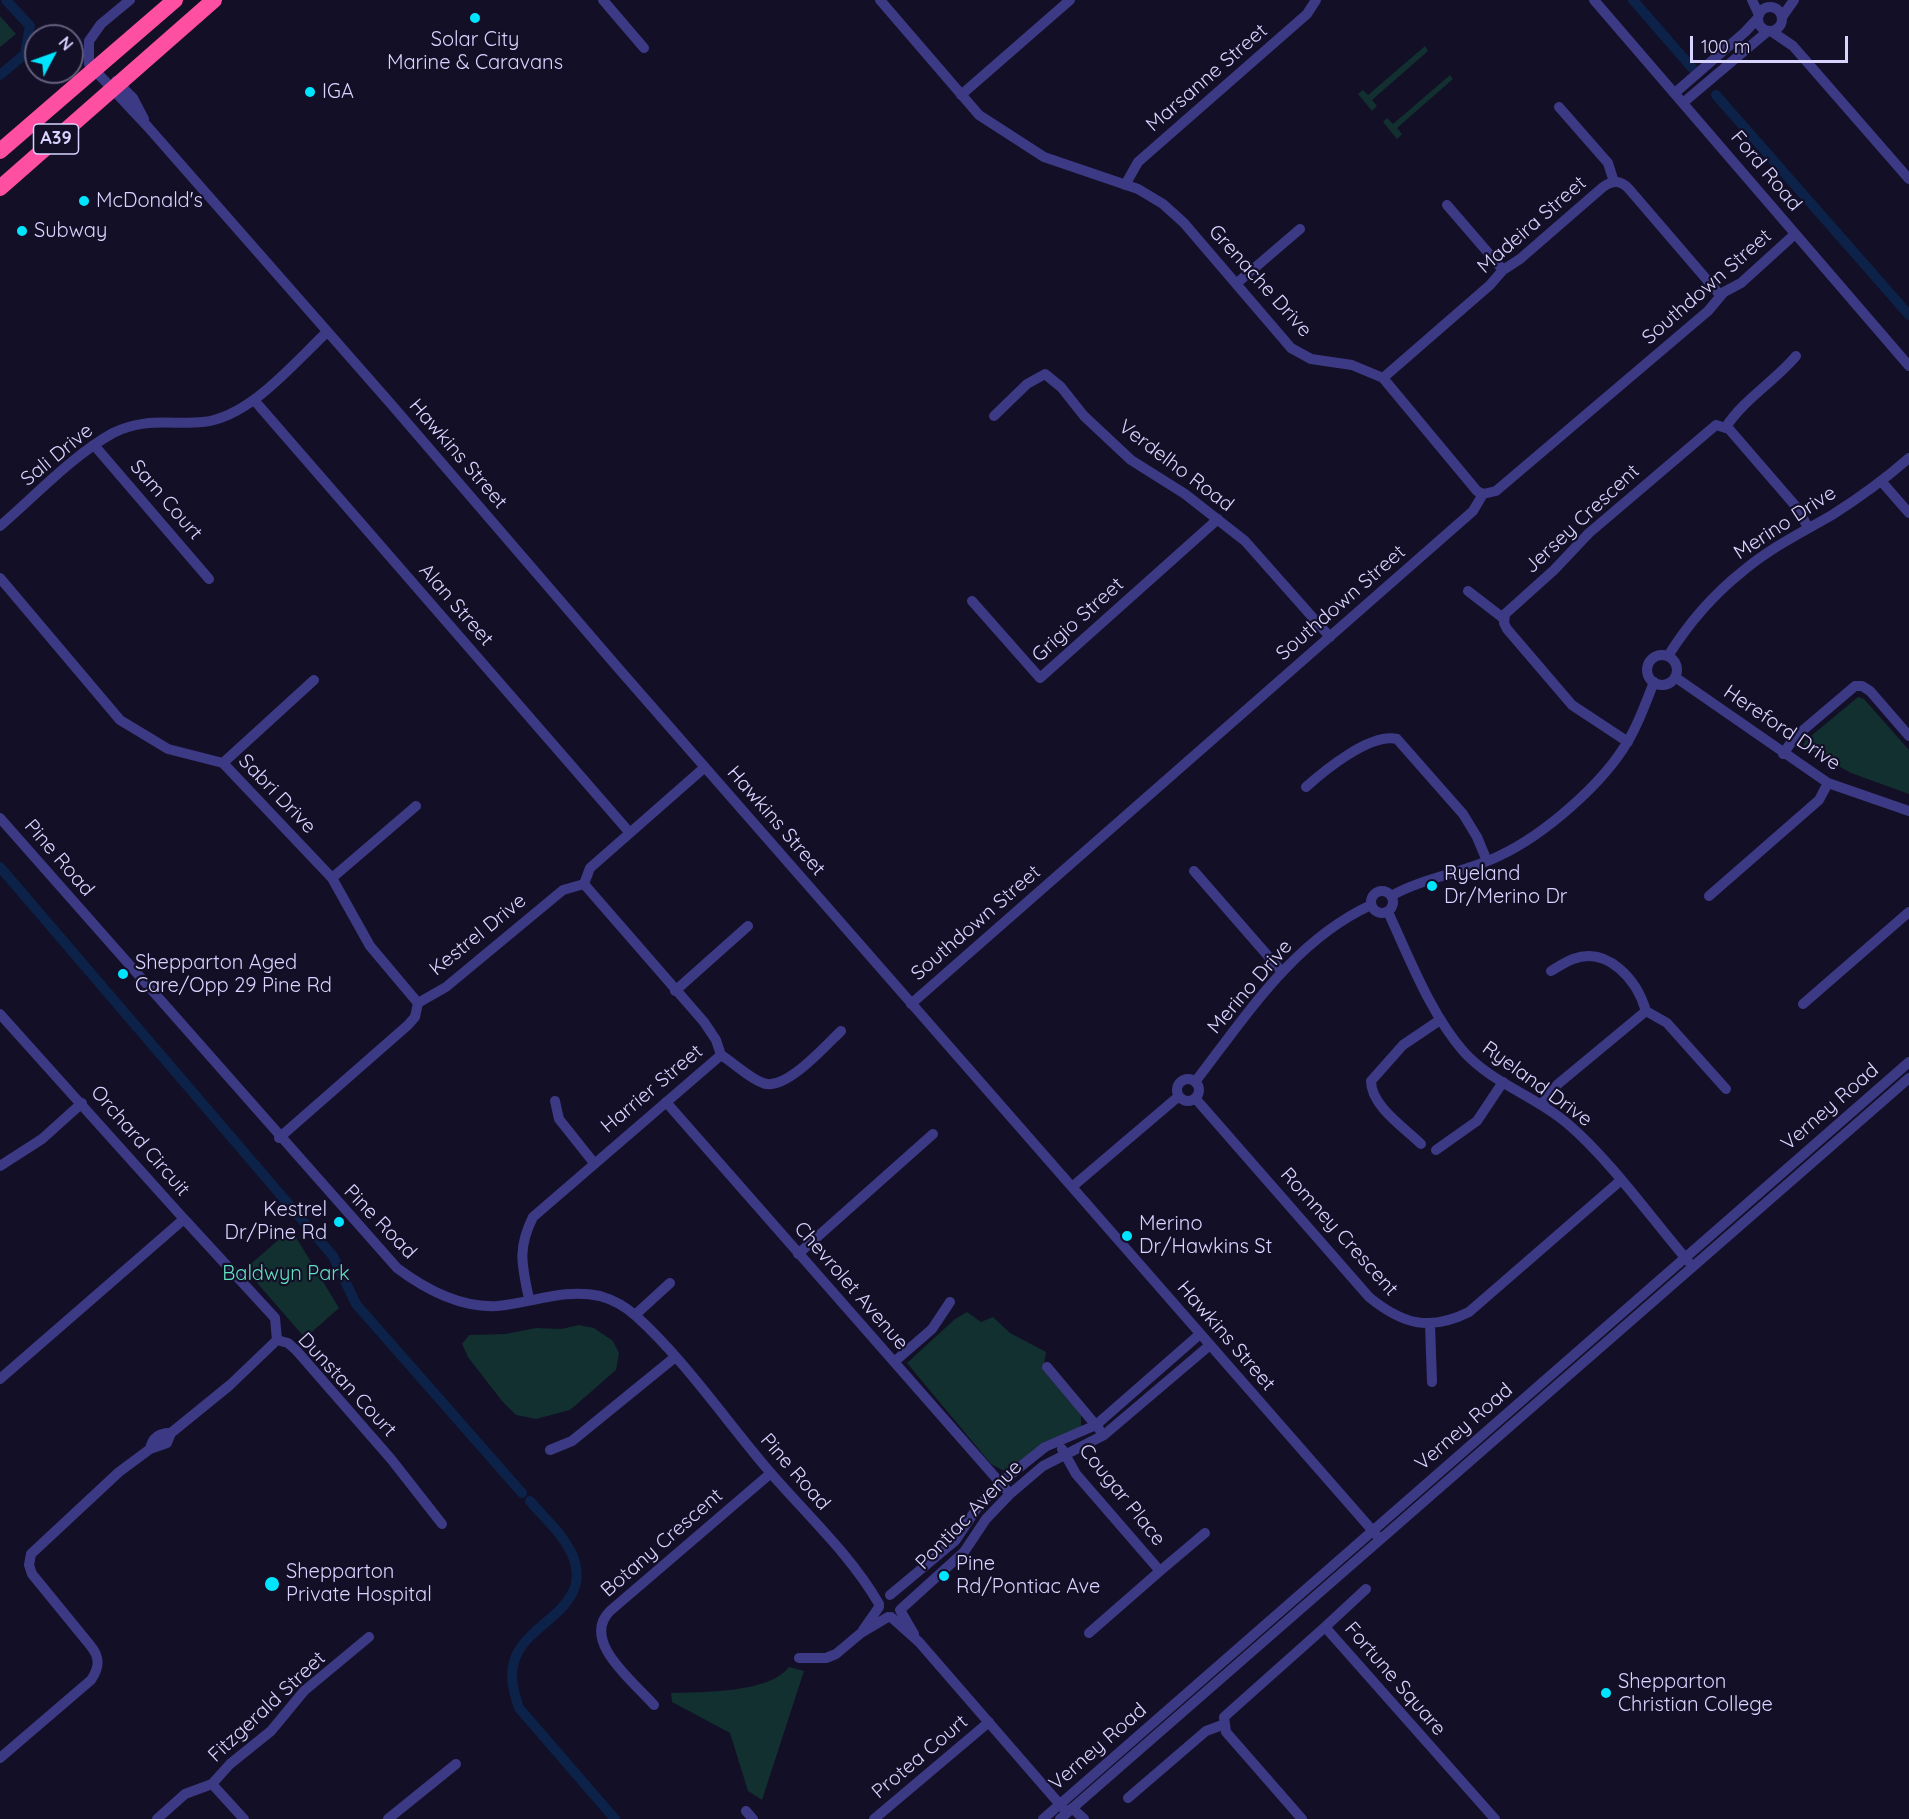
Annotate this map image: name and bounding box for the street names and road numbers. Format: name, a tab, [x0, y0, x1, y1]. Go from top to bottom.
street label: Marsanne Street	[1142, 19, 1272, 137]
road number: A39	[34, 124, 78, 154]
street label: Ford Road	[1725, 126, 1807, 216]
street label: Madeira Street	[1473, 171, 1591, 279]
street label: Grenache Drive	[1203, 220, 1317, 342]
street label: Southdown Street	[1637, 224, 1777, 350]
street label: Hawkins Street	[404, 394, 512, 514]
street label: Verdelho Road	[1114, 415, 1238, 517]
street label: Sali Drive	[16, 419, 98, 491]
street label: Sam Court	[125, 455, 207, 545]
street label: Jersey Crescent	[1519, 459, 1645, 579]
street label: Merino Drive	[1729, 481, 1841, 565]
street label: Southdown Street	[1271, 540, 1411, 666]
street label: Alan Street	[414, 559, 498, 651]
street label: Grigio Street	[1027, 573, 1129, 667]
street label: Hereford Drive	[1719, 680, 1845, 776]
street label: Sabri Drive	[233, 749, 321, 839]
street label: Hawkins Street	[722, 761, 830, 881]
street label: Pine Road	[19, 815, 99, 901]
street label: Southdown Street	[906, 860, 1046, 986]
street label: Kestrel Drive	[425, 889, 531, 981]
street label: Merino Drive	[1203, 935, 1297, 1039]
street label: Ryeland Drive	[1477, 1036, 1597, 1132]
street label: Harrier Street	[596, 1040, 708, 1138]
street label: Verney Road	[1776, 1058, 1884, 1156]
street label: Orchard Circuit	[85, 1081, 195, 1201]
street label: Romney Crescent	[1275, 1163, 1403, 1301]
street label: Pine Road	[339, 1180, 421, 1264]
street label: Chevrolet Avenue	[789, 1217, 913, 1355]
street label: Hawkins Street	[1172, 1276, 1280, 1396]
street label: Dunstan Court	[293, 1328, 401, 1442]
street label: Verney Road	[1410, 1378, 1518, 1476]
street label: Pine Road	[755, 1429, 835, 1515]
street label: Cougar Place	[1074, 1439, 1170, 1551]
street label: Pontiac Avenue	[911, 1455, 1027, 1575]
street label: Botany Crescent	[596, 1484, 728, 1602]
street label: Fortune Square	[1339, 1617, 1451, 1741]
street label: Fitzgerald Street	[203, 1647, 331, 1767]
street label: Verney Road	[1044, 1698, 1152, 1796]
street label: Protea Court	[867, 1710, 973, 1804]

